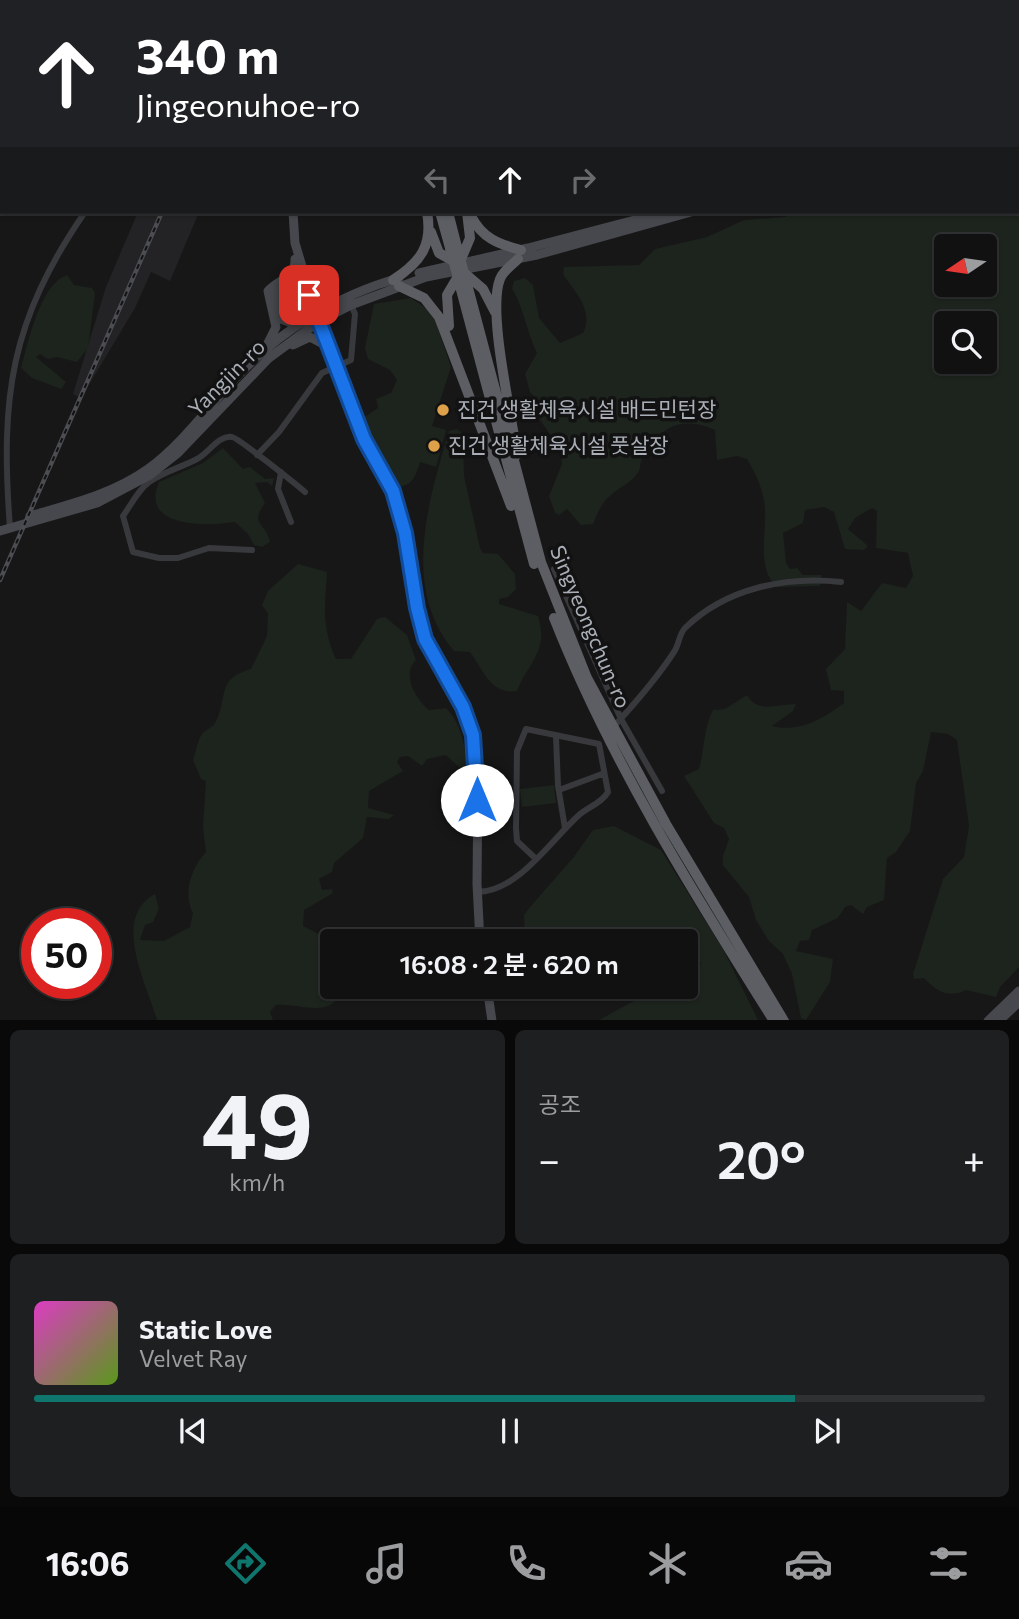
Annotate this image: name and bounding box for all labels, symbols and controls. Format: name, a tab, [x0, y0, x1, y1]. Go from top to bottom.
text: 340 m	[136, 24, 279, 84]
icon: ahead	[21, 28, 112, 119]
text: Jingeonuhoe-ro	[136, 84, 360, 124]
icon: left	[418, 161, 456, 199]
icon: ahead	[491, 161, 529, 199]
icon: right	[564, 161, 602, 199]
north arrow	[934, 234, 998, 298]
map controls	[934, 234, 997, 374]
pin	[279, 265, 339, 325]
icon: arrive	[290, 276, 328, 314]
button: search	[934, 311, 997, 374]
street label: Yangjin-ro	[182, 333, 270, 421]
place label: 진건 생활체육시설 배드민턴장	[457, 396, 716, 421]
marker: 진건 생활체육시설 배드민턴장	[435, 402, 451, 418]
place label: 진건 생활체육시설 풋살장	[448, 432, 669, 457]
marker: 진건 생활체육시설 풋살장	[426, 438, 442, 454]
street label: Singyeongchun-ro	[546, 541, 637, 711]
position arrow	[440, 763, 514, 837]
speed limit sign: 50	[21, 908, 112, 999]
text: 16:08 · 2 분 · 620 m	[399, 948, 619, 979]
text: 49	[201, 1066, 313, 1178]
text: 공조	[539, 1090, 581, 1118]
text: 20°	[717, 1126, 806, 1190]
text: −	[539, 1135, 560, 1182]
text: +	[963, 1135, 985, 1182]
text: km/h	[229, 1168, 285, 1196]
text: Static Love	[139, 1313, 272, 1344]
text: Velvet Ray	[139, 1344, 247, 1372]
icon: previous	[174, 1412, 212, 1450]
icon: pause	[491, 1412, 529, 1450]
icon: next	[808, 1412, 846, 1450]
icon: directions	[221, 1539, 270, 1588]
icon: music	[362, 1539, 411, 1588]
icon: phone	[502, 1539, 551, 1588]
icon: climate	[643, 1539, 692, 1588]
icon: car	[784, 1539, 833, 1588]
icon: filters	[924, 1539, 973, 1588]
text: 16:06	[46, 1543, 130, 1583]

